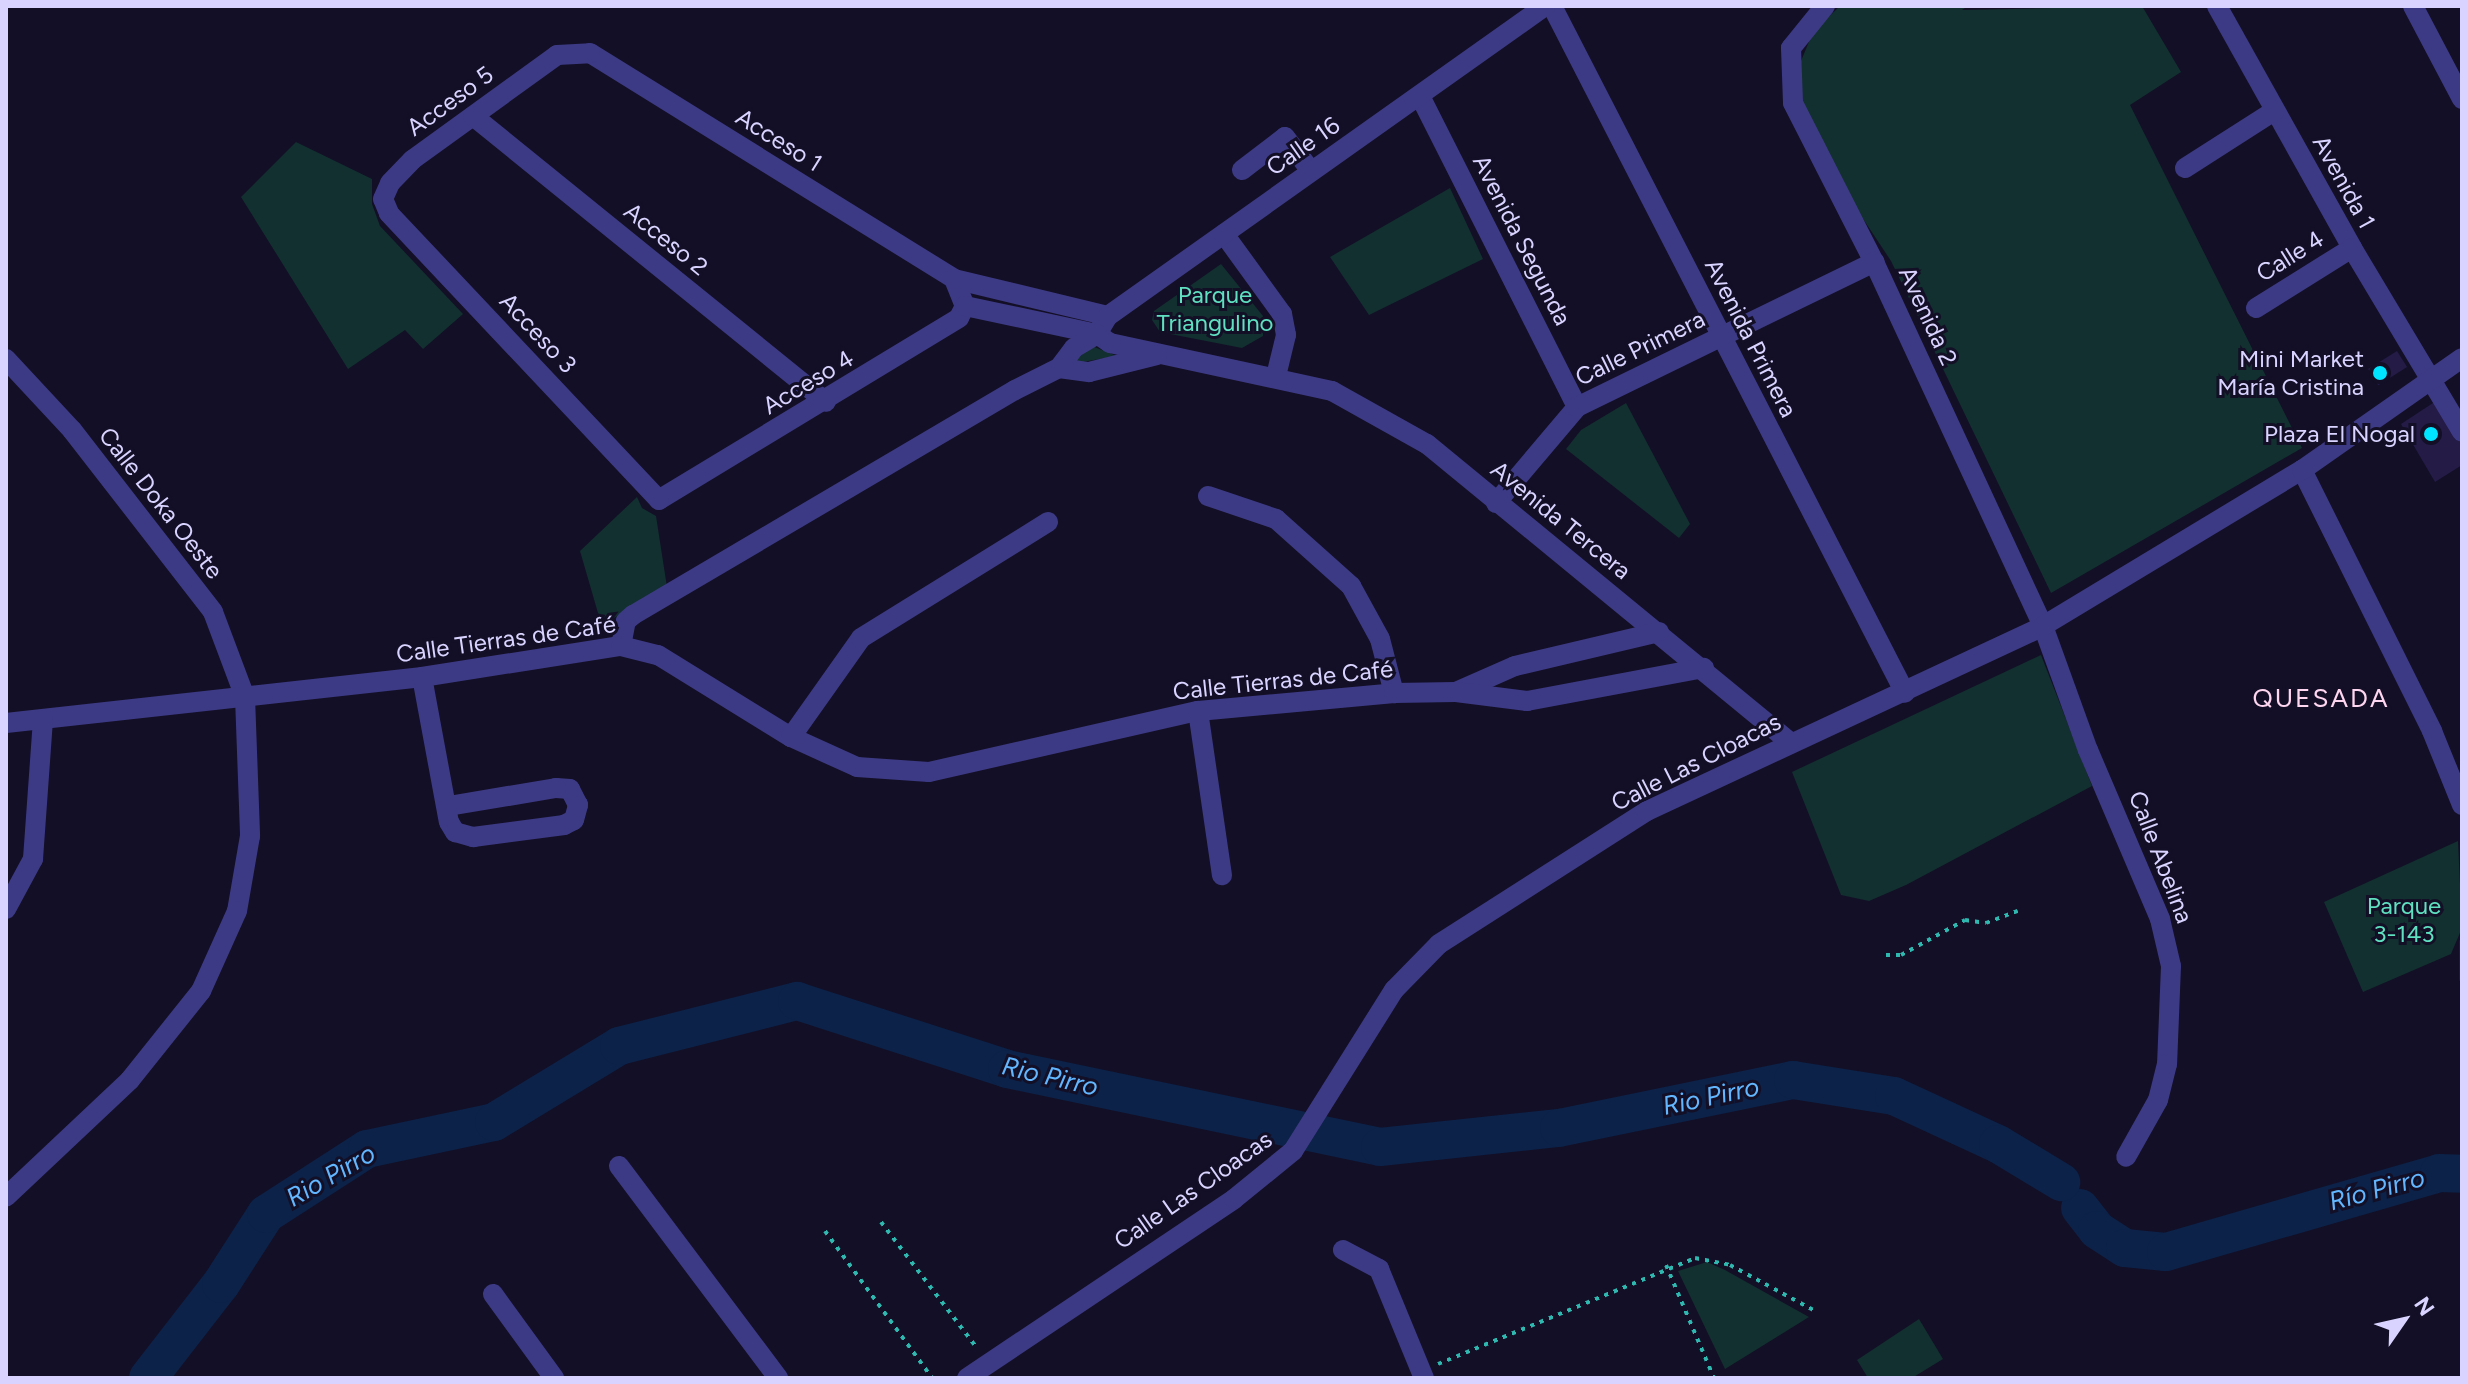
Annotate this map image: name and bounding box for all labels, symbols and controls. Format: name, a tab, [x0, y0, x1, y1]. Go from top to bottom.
street label: Acceso 5	[401, 60, 499, 142]
street label: Acceso 1	[731, 102, 827, 178]
street label: Calle 16	[1261, 111, 1345, 181]
street label: Avenida 1	[2307, 130, 2381, 234]
street label: Avenida Segunda	[1467, 150, 1577, 330]
street label: Acceso 2	[618, 196, 714, 282]
street label: Calle 4	[2251, 224, 2329, 288]
street label: Avenida Primera	[1699, 254, 1803, 422]
street label: Avenida 2	[1893, 262, 1963, 370]
park label: Parque Triangulino	[1156, 281, 1274, 337]
street label: Acceso 3	[494, 287, 582, 379]
street label: Calle Primera	[1571, 304, 1709, 392]
street label: Acceso 4	[757, 344, 859, 420]
place label: Mini Market María Cristina	[2217, 345, 2364, 401]
marker: Mini Market María Cristina	[2371, 364, 2389, 382]
place label: Plaza El Nogal	[2264, 420, 2415, 448]
street label: Calle Doka Oeste	[93, 422, 229, 584]
marker: Plaza El Nogal	[2422, 425, 2440, 443]
street label: Avenida Tercera	[1485, 455, 1637, 585]
street label: Calle Tierras de Café	[394, 609, 618, 669]
street label: Calle Tierras de Café	[1172, 654, 1394, 706]
district label: QUESADA	[2252, 683, 2390, 715]
street label: Calle Las Cloacas	[1607, 707, 1785, 817]
street label: Calle Abelina	[2123, 787, 2199, 927]
park label: Parque 3-143	[2367, 892, 2441, 948]
water label: Rio Pirro	[999, 1051, 1101, 1103]
water label: Rio Pirro	[1660, 1072, 1762, 1122]
street label: Calle Las Cloacas	[1109, 1125, 1277, 1255]
water label: Rio Pirro	[281, 1138, 381, 1214]
water label: Río Pirro	[2326, 1162, 2428, 1218]
north arrow	[2364, 1280, 2444, 1360]
text: N	[2408, 1292, 2440, 1321]

